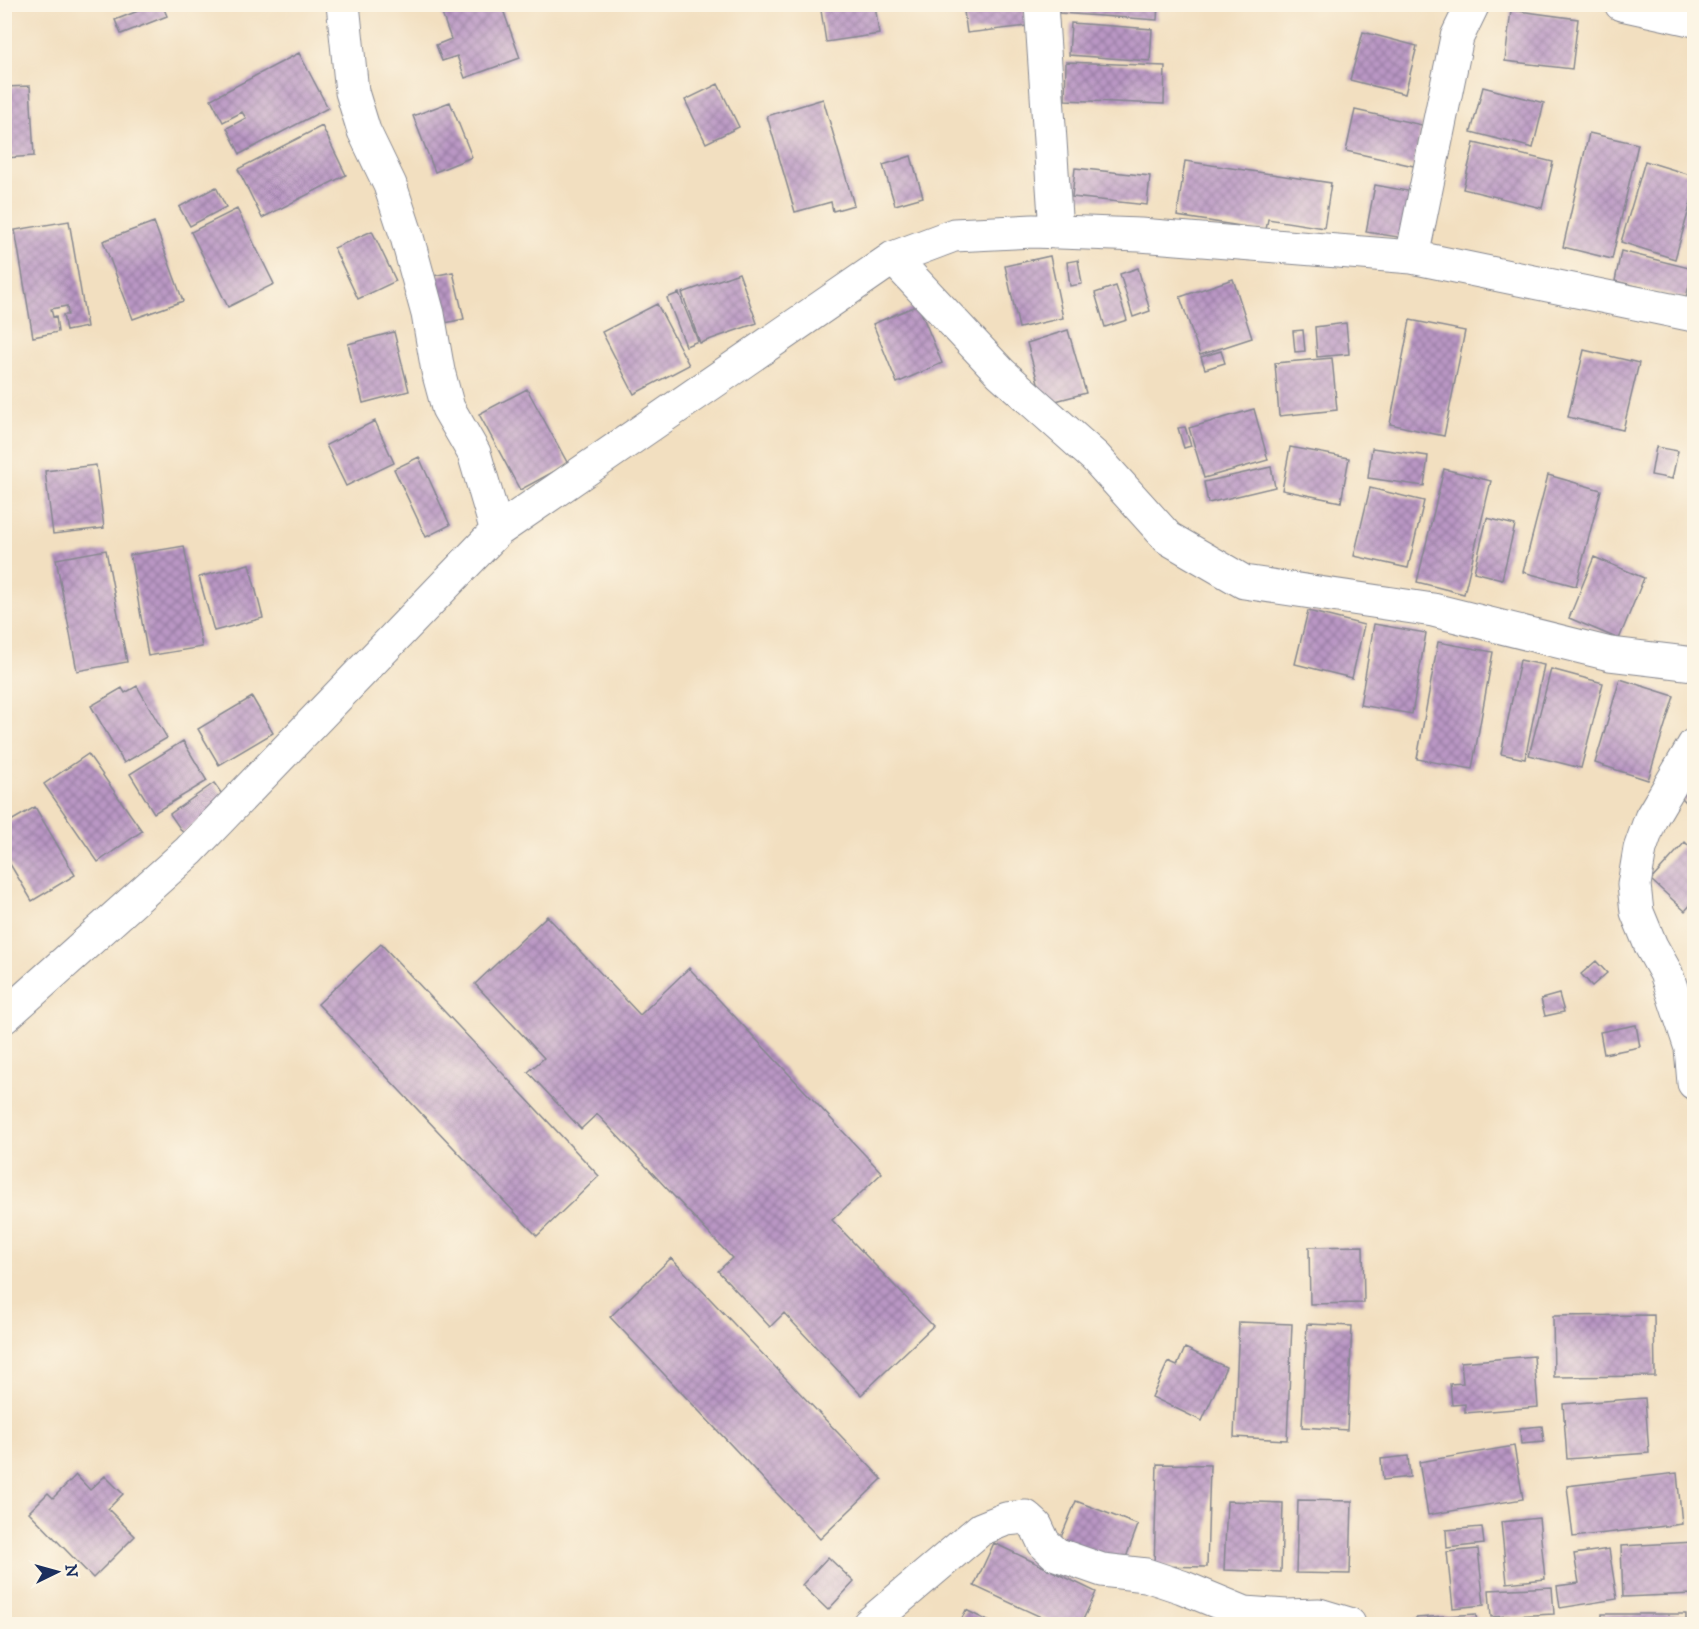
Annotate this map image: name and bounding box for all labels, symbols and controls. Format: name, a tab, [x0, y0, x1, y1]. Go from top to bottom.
north arrow	[27, 1542, 87, 1602]
text: N	[60, 1563, 81, 1578]

